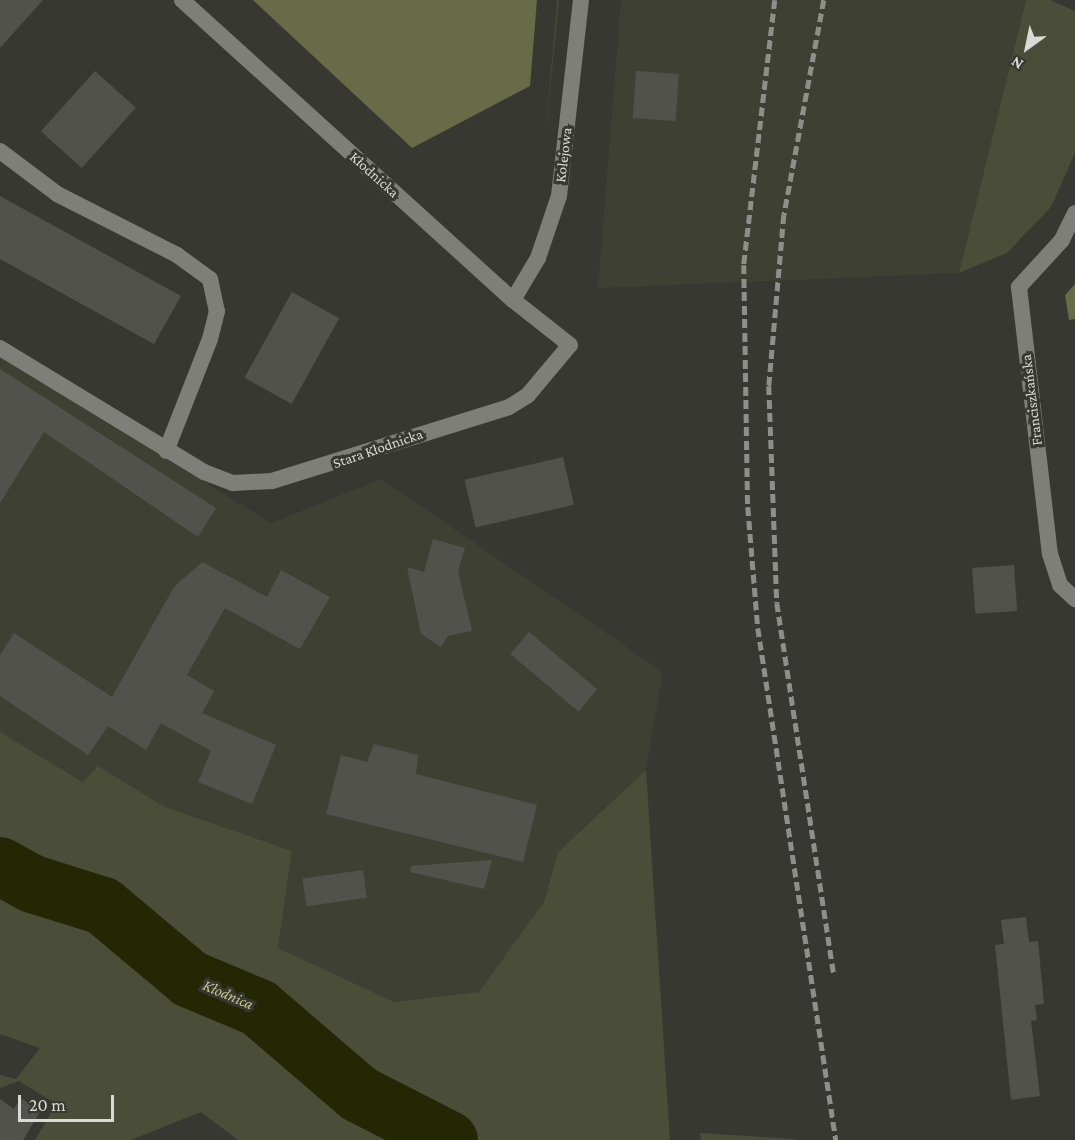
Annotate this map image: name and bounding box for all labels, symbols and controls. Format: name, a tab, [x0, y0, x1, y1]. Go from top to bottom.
north arrow	[997, 18, 1057, 78]
text: N	[1008, 53, 1026, 74]
street label: Kolejowa	[552, 126, 576, 184]
street label: Kłodnicka	[346, 148, 402, 202]
street label: Franciszkańska	[1017, 353, 1047, 447]
street label: Stara Kłodnicka	[331, 425, 425, 473]
water label: Kłodnica	[200, 976, 256, 1014]
scale bar	[21, 1083, 117, 1121]
text: 20 m	[29, 1095, 66, 1115]

